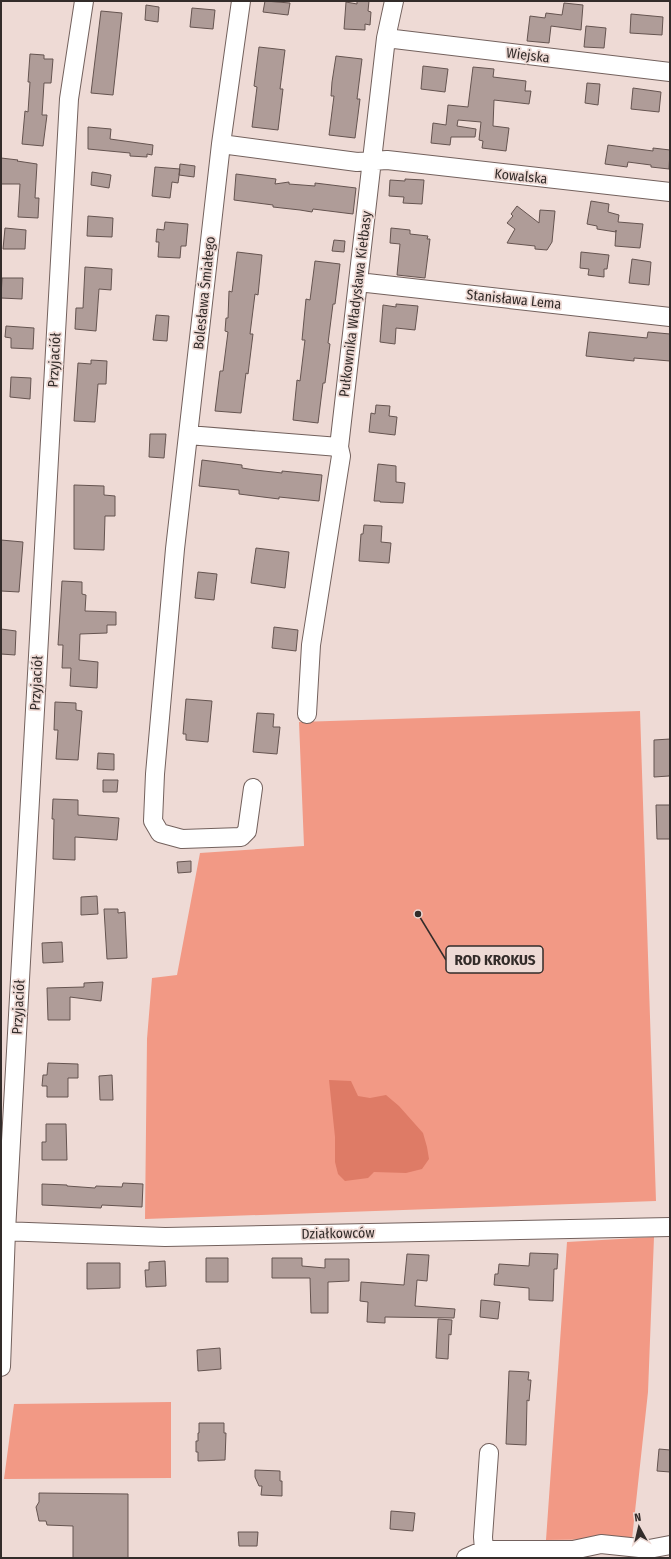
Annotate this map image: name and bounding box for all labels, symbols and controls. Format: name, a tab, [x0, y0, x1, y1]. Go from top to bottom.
street label: Wiejska	[505, 44, 551, 67]
street label: Kowalska	[494, 165, 548, 188]
street label: Pułkownika Władysława Kiełbasy	[336, 209, 375, 398]
street label: Bolesława Śmiałego	[189, 235, 219, 351]
street label: Stanisława Lema	[466, 286, 562, 313]
street label: Przyjaciół	[45, 331, 64, 388]
street label: Przyjaciół	[27, 654, 46, 711]
callout: ROD KROKUS	[446, 946, 543, 973]
text: ROD KROKUS	[454, 951, 536, 969]
street label: Przyjaciół	[9, 978, 28, 1035]
street label: Działkowców	[301, 1224, 375, 1243]
north arrow	[619, 1507, 659, 1547]
text: N	[634, 1511, 642, 1524]

